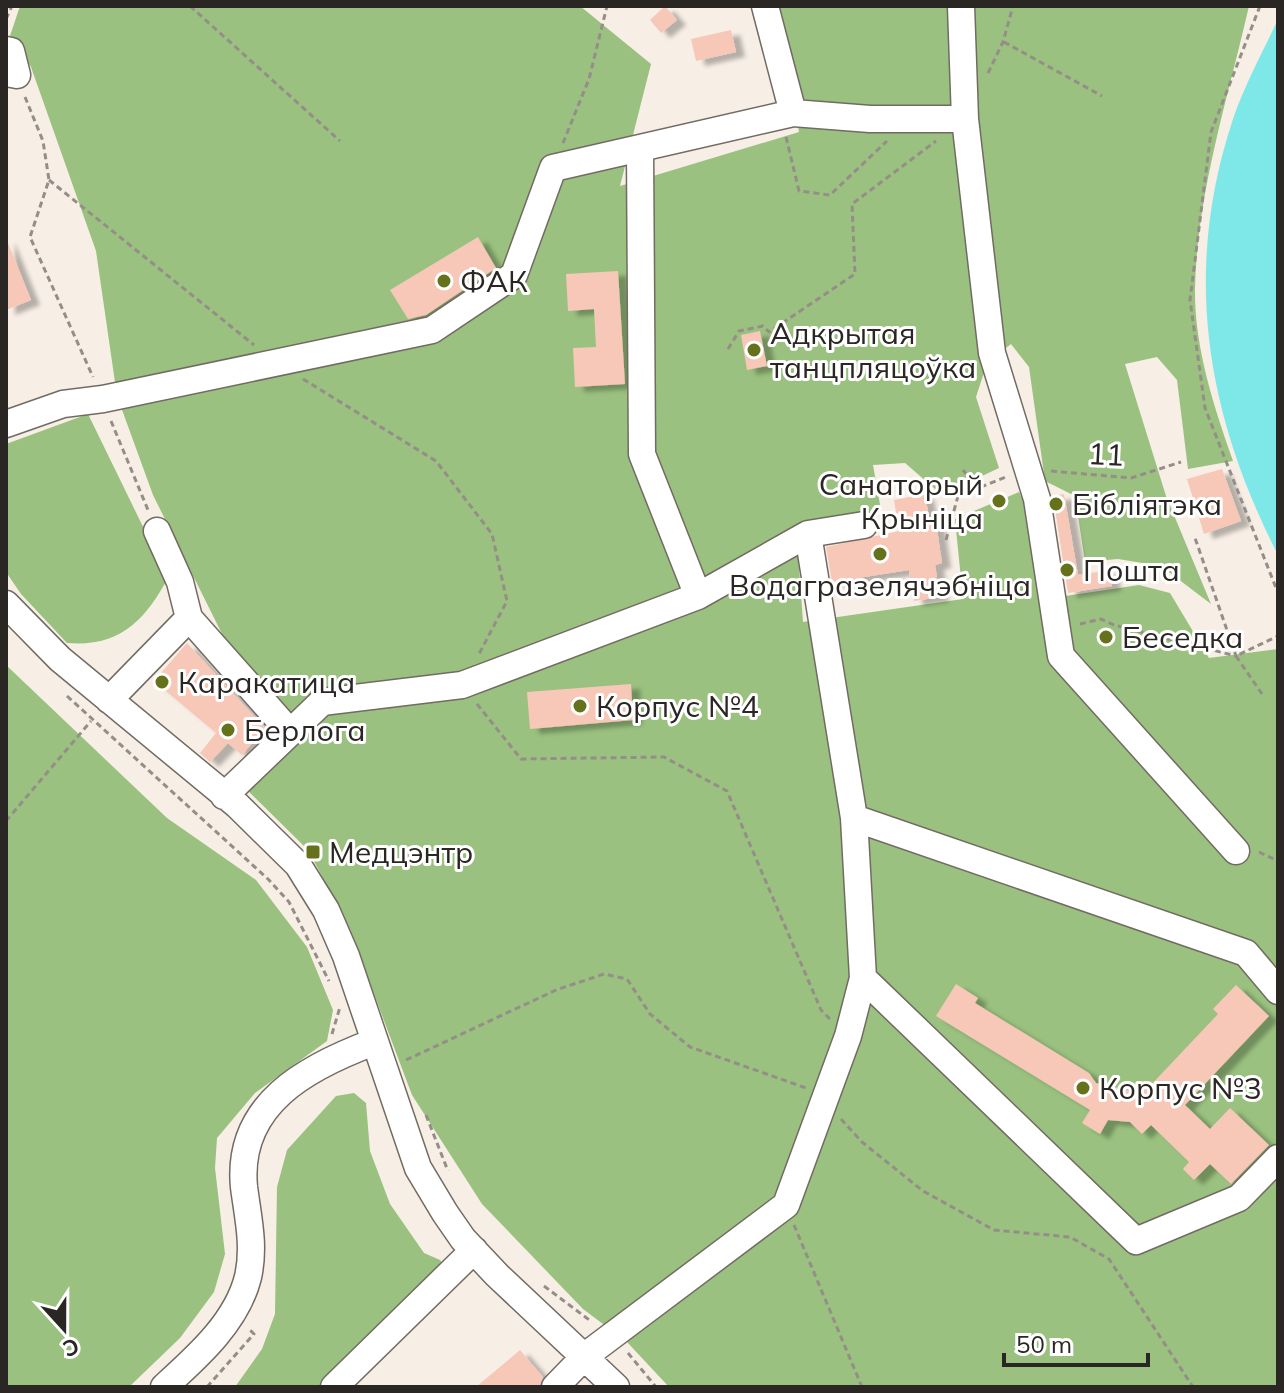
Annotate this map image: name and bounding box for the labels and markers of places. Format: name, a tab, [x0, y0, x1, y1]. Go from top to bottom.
place label: ФАК	[460, 262, 528, 300]
marker: ФАК	[435, 272, 453, 290]
place label: Адкрытая танцпляцоўка	[770, 314, 976, 386]
marker: Адкрытая танцпляцоўка	[745, 341, 763, 359]
place label: Санаторый Крыніца	[819, 465, 983, 537]
place label: Бібліятэка	[1072, 485, 1222, 523]
marker: Санаторый Крыніца	[990, 492, 1008, 510]
marker: Бібліятэка	[1047, 495, 1065, 513]
marker: Водагразелячэбніца	[871, 545, 889, 563]
place label: Пошта	[1083, 551, 1180, 589]
marker: Пошта	[1058, 561, 1076, 579]
place label: Водагразелячэбніца	[729, 566, 1031, 604]
place label: Беседка	[1122, 618, 1243, 656]
marker: Беседка	[1097, 628, 1115, 646]
place label: Каракатица	[178, 663, 355, 701]
marker: Каракатица	[153, 673, 171, 691]
place label: Корпус №4	[596, 687, 759, 725]
marker: Корпус №4	[571, 697, 589, 715]
place label: Берлога	[244, 711, 366, 749]
marker: Берлога	[219, 721, 237, 739]
place label: Медцэнтр	[329, 833, 473, 871]
marker: Медцэнтр	[304, 843, 322, 861]
place label: Корпус №3	[1099, 1069, 1262, 1107]
marker: Корпус №3	[1074, 1079, 1092, 1097]

